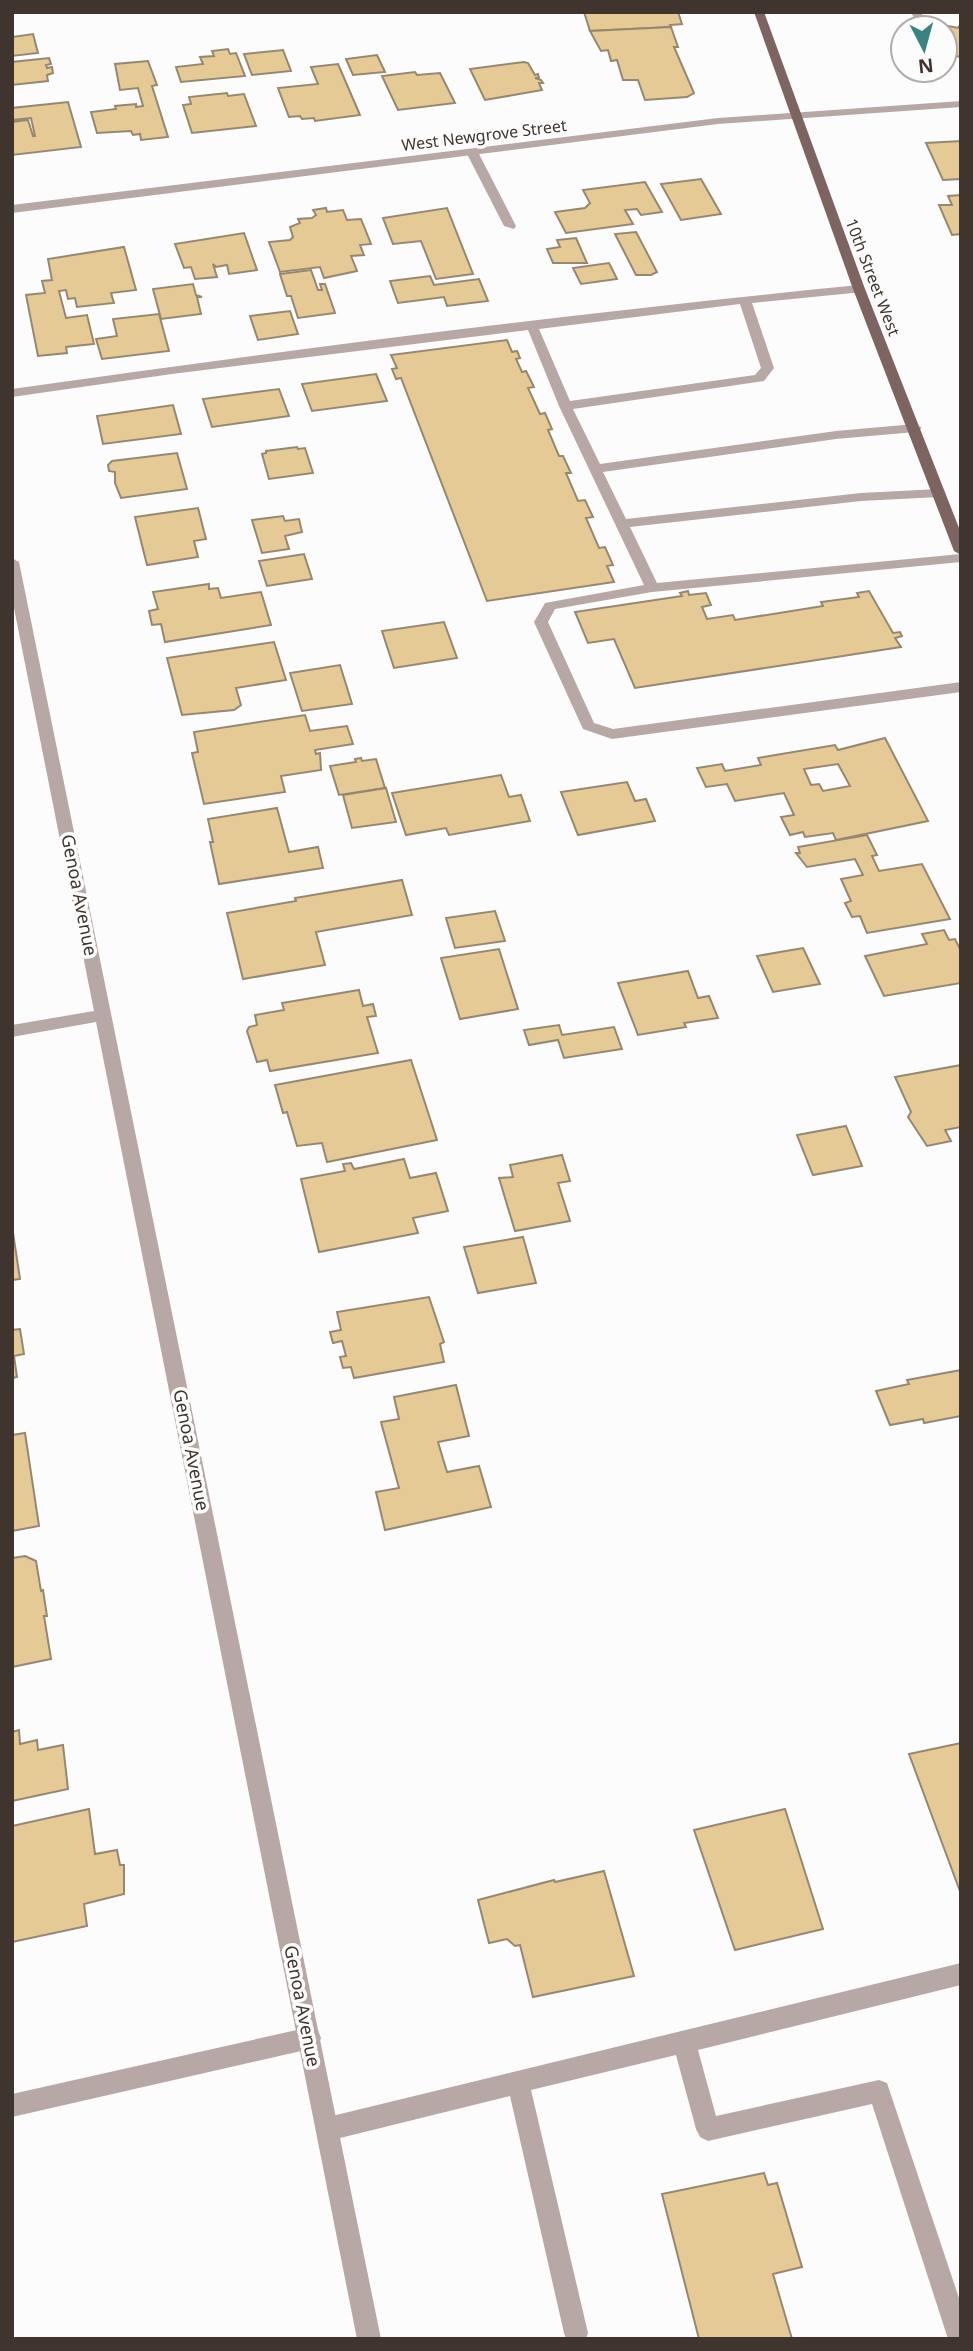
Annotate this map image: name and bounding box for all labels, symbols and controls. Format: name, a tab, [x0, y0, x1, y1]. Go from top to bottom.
north arrow	[889, 14, 959, 84]
text: N	[917, 52, 935, 80]
street label: West Newgrove Street	[400, 114, 568, 156]
street label: 10th Street West	[841, 215, 906, 339]
street label: Genoa Avenue	[56, 832, 104, 958]
street label: Genoa Avenue	[168, 1387, 216, 1513]
street label: Genoa Avenue	[279, 1943, 327, 2069]

